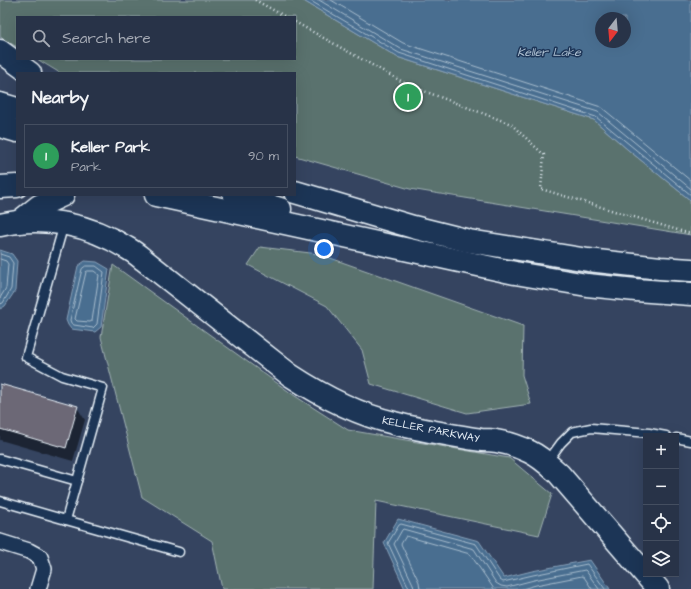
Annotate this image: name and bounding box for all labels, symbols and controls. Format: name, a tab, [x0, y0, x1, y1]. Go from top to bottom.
north arrow	[595, 12, 631, 48]
search box	[16, 16, 296, 60]
icon: search	[30, 27, 52, 49]
text: Search here	[62, 28, 151, 49]
water label: Keller Lake	[517, 44, 581, 61]
pin: 1	[395, 82, 421, 112]
text: Nearby	[32, 86, 89, 110]
text: Keller Park	[71, 137, 150, 158]
text: 1	[45, 147, 47, 165]
text: 90 m	[248, 147, 279, 165]
text: Park	[71, 158, 101, 176]
your location	[314, 239, 334, 259]
street label: KELLER PARKWAY	[381, 413, 481, 446]
map controls	[643, 433, 679, 577]
button: +	[643, 433, 679, 469]
button: −	[643, 469, 679, 505]
button: locate	[643, 505, 679, 541]
button: layers	[643, 541, 679, 577]

